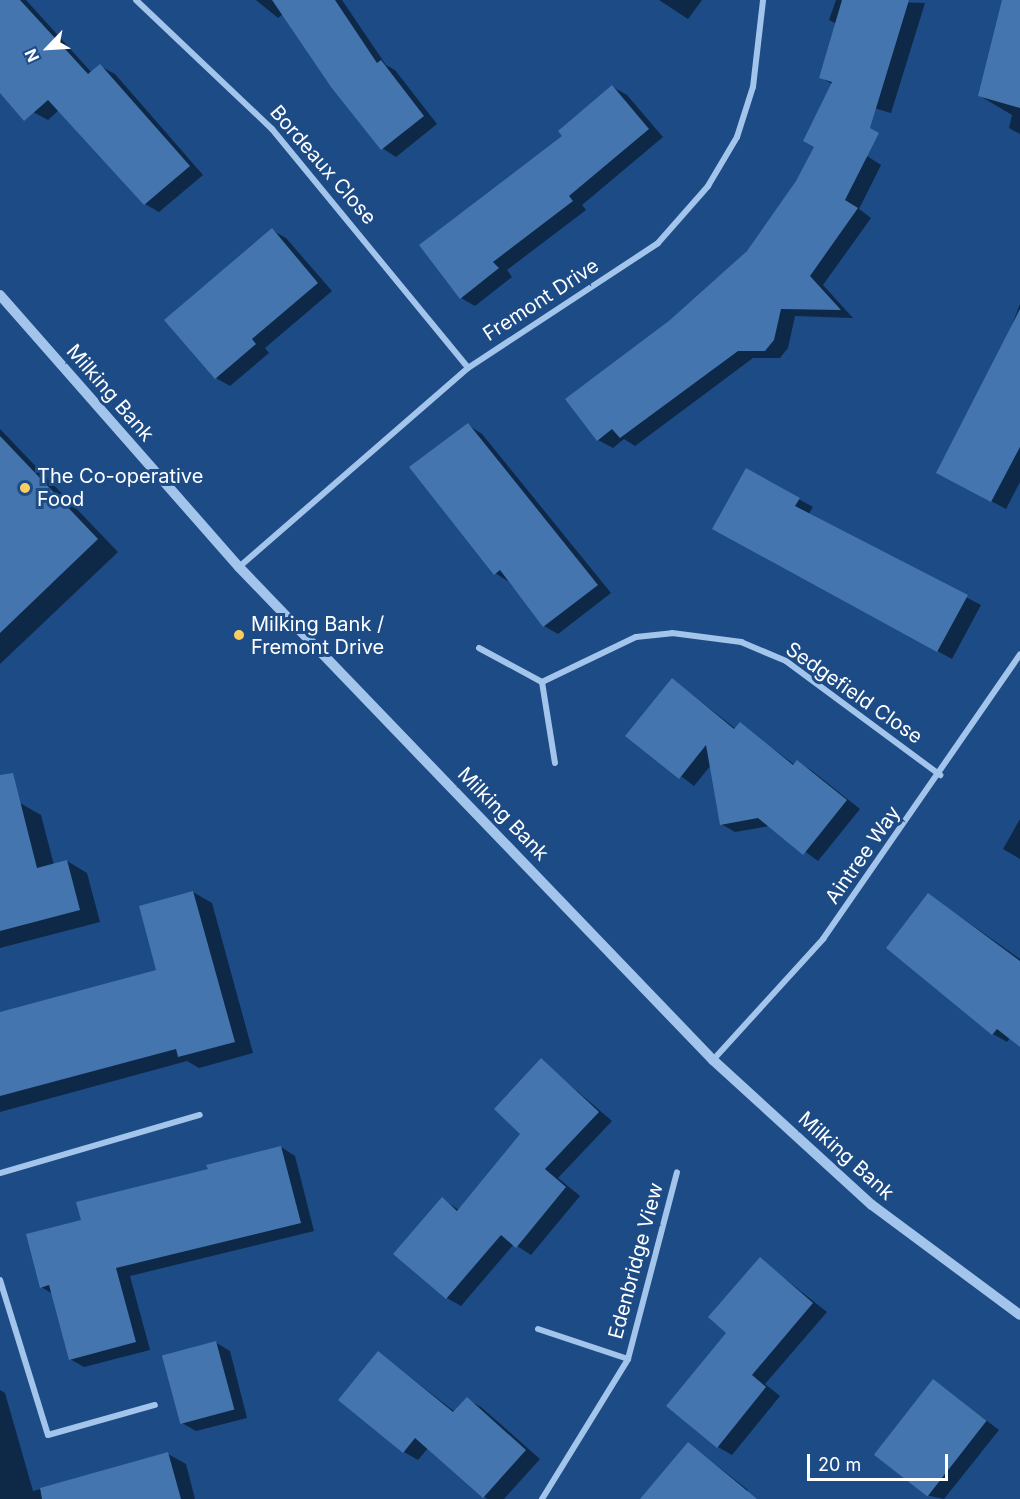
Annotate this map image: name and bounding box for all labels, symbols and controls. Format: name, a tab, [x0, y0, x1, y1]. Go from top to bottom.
north arrow	[18, 18, 78, 78]
text: N	[20, 46, 43, 65]
street label: Bordeaux Close	[265, 101, 381, 229]
street label: Fremont Drive	[479, 254, 603, 346]
street label: Milking Bank	[61, 340, 159, 446]
place label: The Co-operative Food	[37, 464, 203, 511]
marker: The Co-operative Food	[18, 481, 32, 495]
place label: Milking Bank / Fremont Drive	[251, 612, 384, 659]
marker: Milking Bank / Fremont Drive	[232, 628, 246, 642]
street label: Sedgefield Close	[781, 637, 927, 749]
street label: Milking Bank	[453, 762, 553, 866]
street label: Aintree Way	[820, 801, 906, 909]
street label: Milking Bank	[793, 1107, 899, 1205]
street label: Edenbridge View	[604, 1180, 668, 1342]
scale bar	[810, 1442, 951, 1480]
text: 20 m	[818, 1454, 861, 1475]

